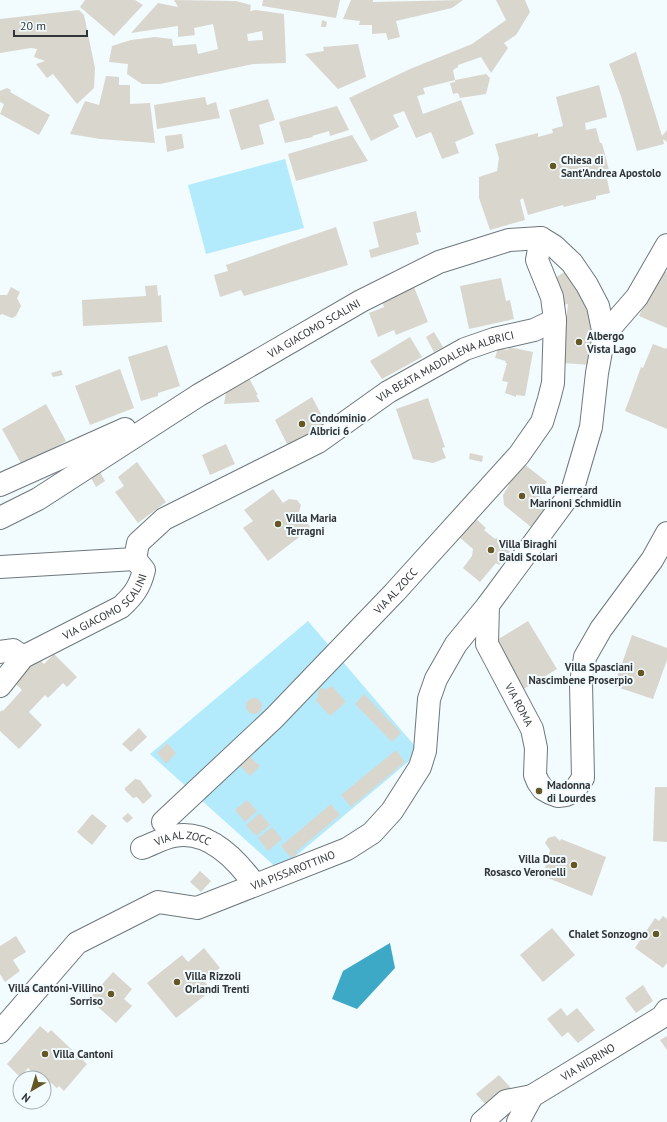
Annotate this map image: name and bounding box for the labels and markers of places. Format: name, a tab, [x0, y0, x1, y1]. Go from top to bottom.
place label: Chiesa di Sant'Andrea Apostolo	[561, 153, 661, 180]
marker: Chiesa di Sant'Andrea Apostolo	[548, 161, 558, 171]
place label: Albergo Vista Lago	[586, 329, 636, 356]
marker: Albergo Vista Lago	[574, 337, 584, 347]
place label: Condominio Albrici 6	[310, 411, 366, 438]
marker: Condominio Albrici 6	[297, 419, 307, 429]
place label: Villa Pierreard Marinoni Schmidlin	[529, 483, 621, 510]
marker: Villa Pierreard Marinoni Schmidlin	[517, 491, 527, 501]
place label: Villa Maria Terragni	[285, 511, 337, 538]
marker: Villa Maria Terragni	[273, 519, 283, 529]
place label: Villa Biraghi Baldi Scolari	[498, 537, 558, 564]
marker: Villa Biraghi Baldi Scolari	[486, 545, 496, 555]
place label: Villa Spasciani Nascimbene Proserpio	[529, 660, 633, 687]
marker: Villa Spasciani Nascimbene Proserpio	[636, 668, 646, 678]
place label: Madonna di Lourdes	[547, 778, 596, 805]
marker: Madonna di Lourdes	[534, 786, 544, 796]
place label: Villa Duca Rosasco Veronelli	[484, 852, 566, 879]
marker: Villa Duca Rosasco Veronelli	[569, 860, 579, 870]
place label: Chalet Sonzogno	[569, 927, 648, 941]
marker: Chalet Sonzogno	[651, 929, 661, 939]
place label: Villa Rizzoli Orlandi Trenti	[184, 969, 250, 996]
marker: Villa Rizzoli Orlandi Trenti	[172, 977, 182, 987]
place label: Villa Cantoni-Villino Sorriso	[7, 981, 103, 1008]
marker: Villa Cantoni-Villino Sorriso	[106, 989, 116, 999]
place label: Villa Cantoni	[52, 1047, 113, 1061]
marker: Villa Cantoni	[40, 1049, 50, 1059]

